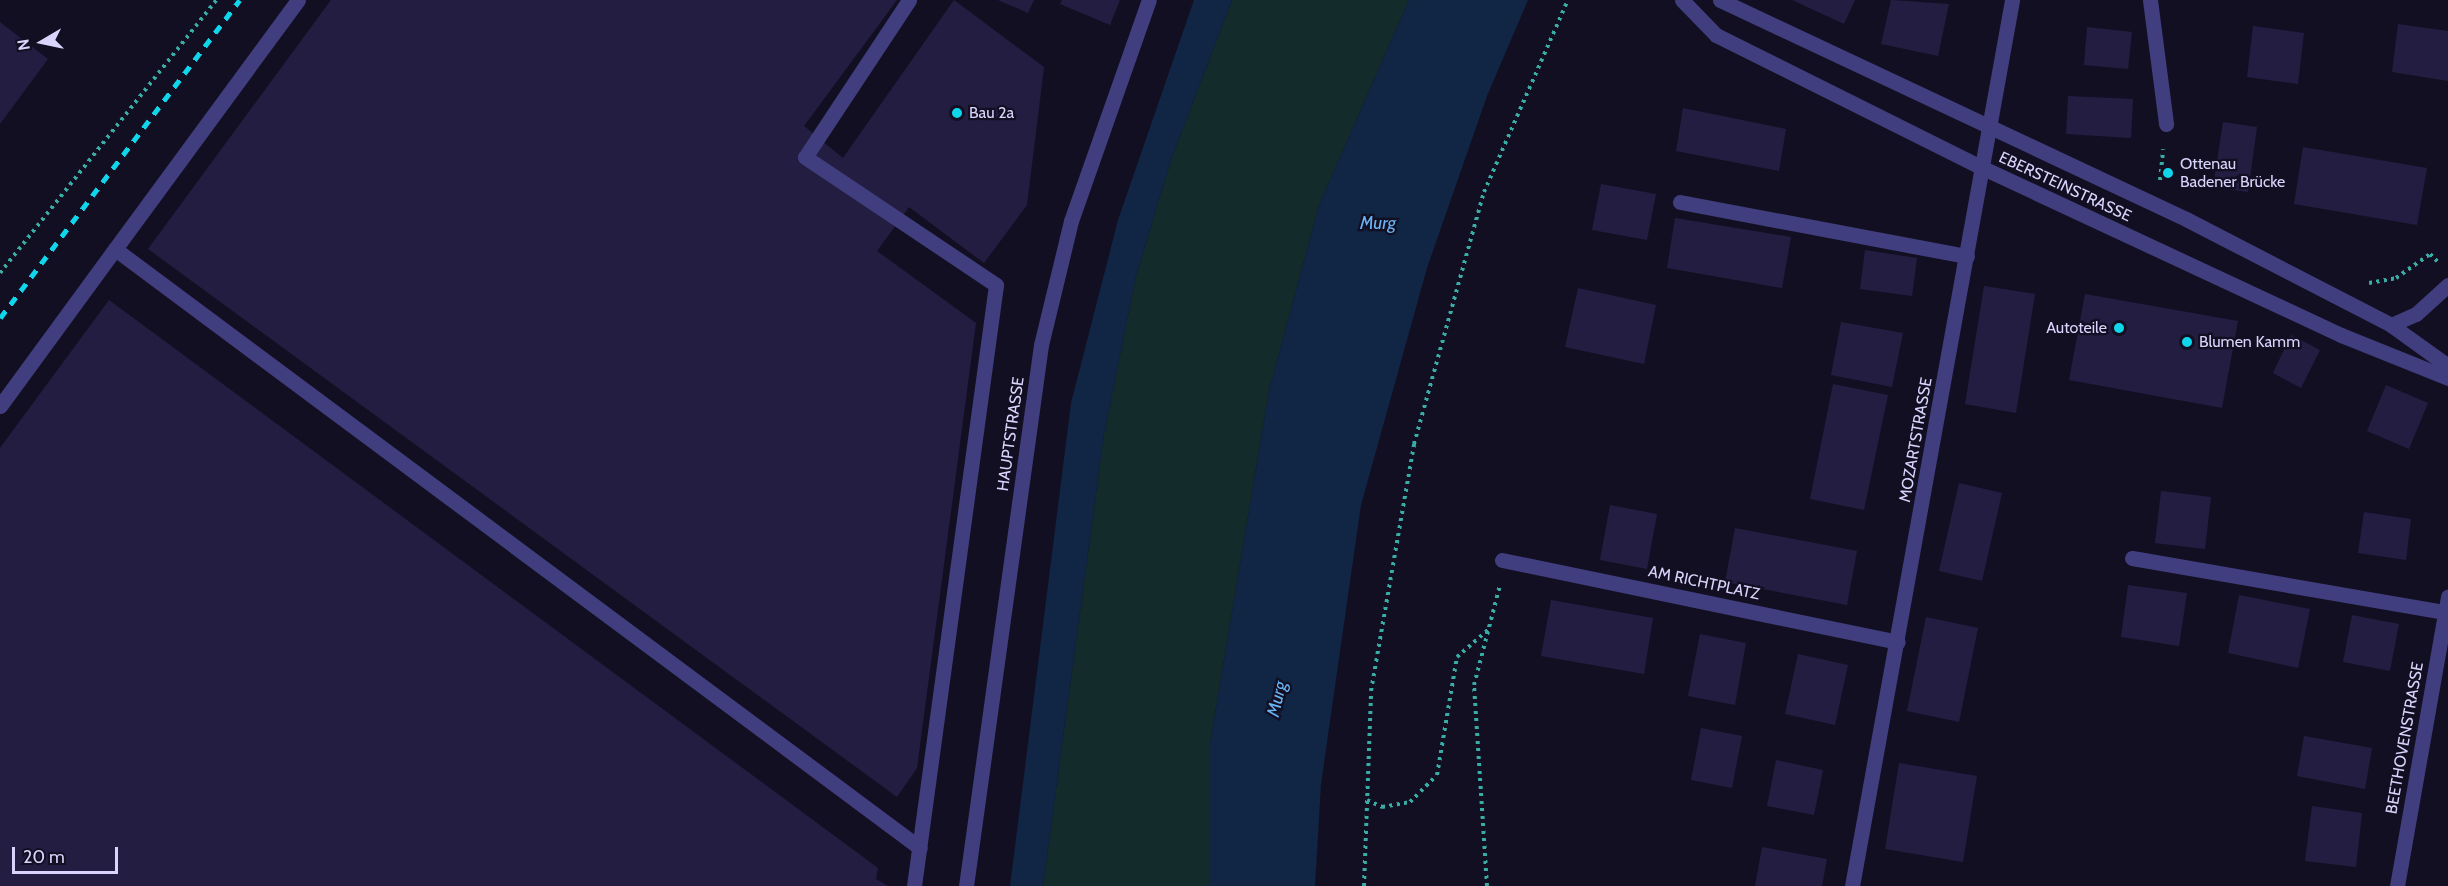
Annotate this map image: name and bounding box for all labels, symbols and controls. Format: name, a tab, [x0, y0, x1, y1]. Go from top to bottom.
north arrow	[12, 12, 72, 72]
text: N	[13, 38, 34, 52]
place label: Bau 2a	[969, 103, 1014, 123]
marker: Bau 2a	[950, 106, 964, 120]
street label: EBERSTEINSTRASSE	[1996, 148, 2134, 226]
place label: Ottenau Badener Brücke	[2180, 154, 2285, 192]
marker: Ottenau Badener Brücke	[2161, 166, 2175, 180]
water label: Murg	[1360, 212, 1396, 234]
place label: Autoteile	[2046, 318, 2107, 338]
marker: Autoteile	[2112, 321, 2126, 335]
place label: Blumen Kamm	[2199, 332, 2300, 352]
marker: Blumen Kamm	[2180, 335, 2194, 349]
street label: HAUPTSTRASSE	[993, 376, 1029, 492]
street label: MOZARTSTRASSE	[1896, 376, 1936, 504]
street label: AM RICHTPLATZ	[1647, 562, 1761, 604]
street label: BEETHOVENSTRASSE	[2382, 660, 2428, 816]
water label: Murg	[1262, 679, 1292, 719]
scale bar	[15, 835, 122, 873]
text: 20 m	[23, 846, 65, 868]

